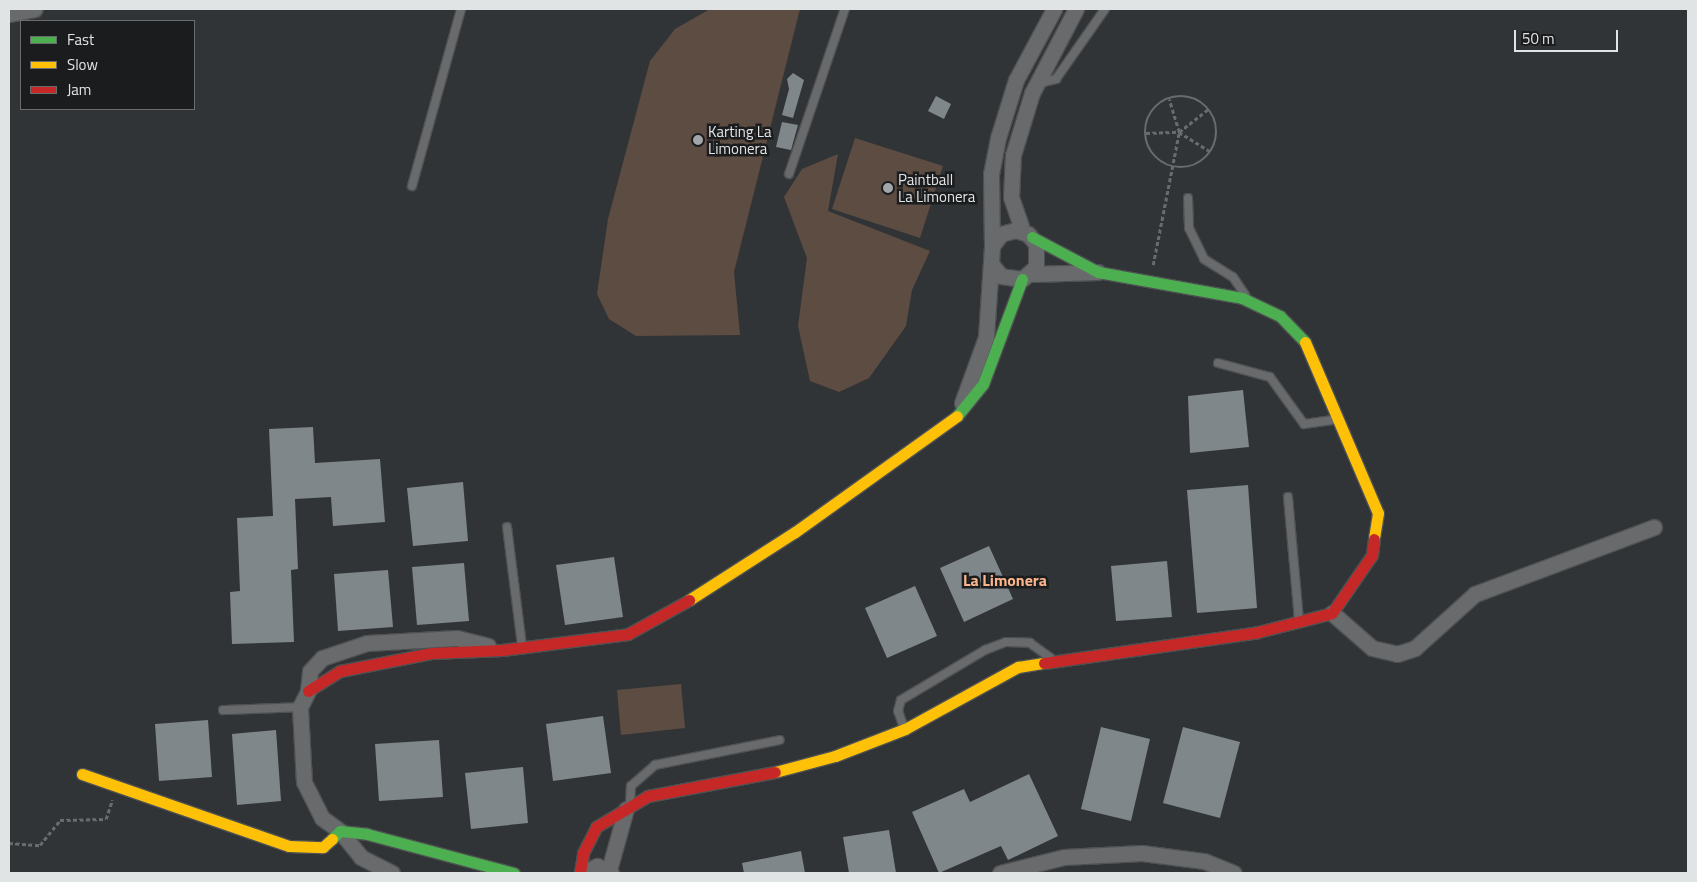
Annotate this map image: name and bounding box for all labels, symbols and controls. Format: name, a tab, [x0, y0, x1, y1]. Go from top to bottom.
legend	[20, 20, 195, 110]
scale bar	[1517, 20, 1621, 52]
text: 50 m	[1522, 27, 1555, 50]
text: Fast	[67, 28, 94, 51]
text: Slow	[67, 53, 98, 76]
text: Jam	[67, 78, 91, 101]
place label: Karting La Limonera	[708, 122, 772, 157]
marker: Karting La Limonera	[692, 134, 704, 146]
place label: Paintball La Limonera	[898, 170, 975, 205]
marker: Paintball La Limonera	[882, 182, 894, 194]
district label: La Limonera	[963, 570, 1047, 590]

